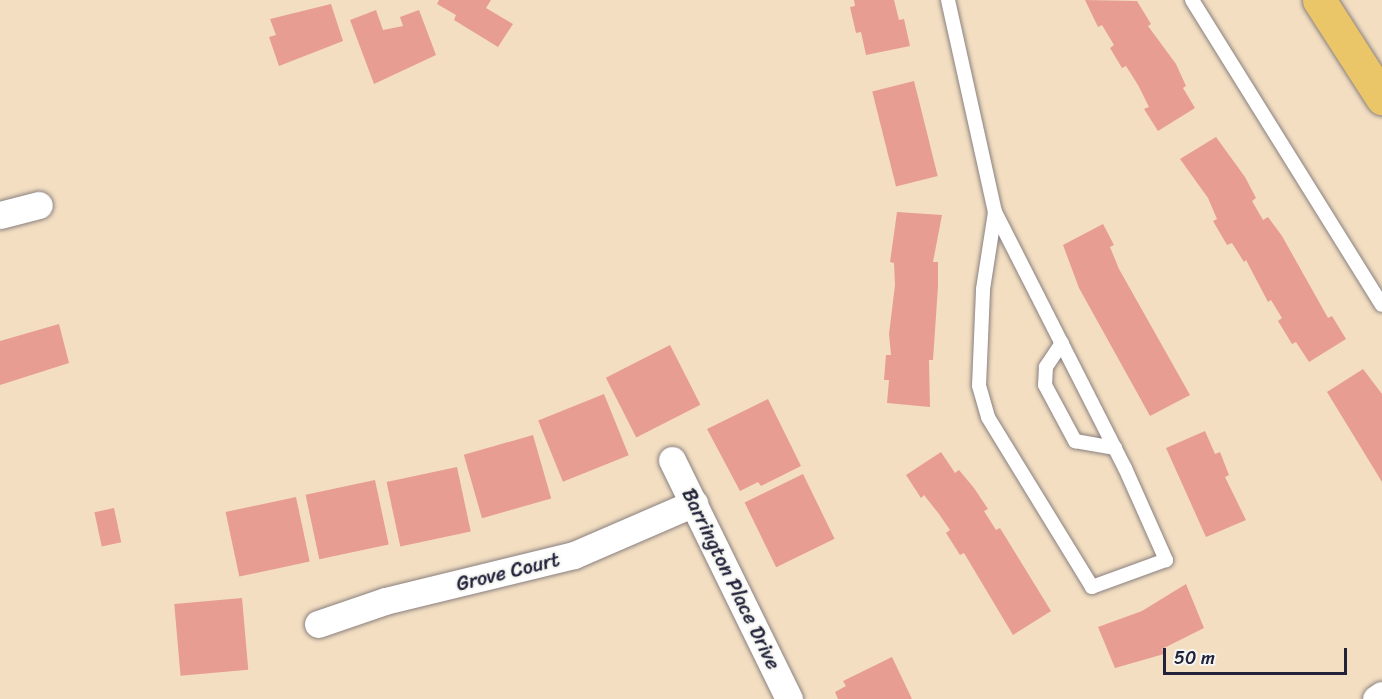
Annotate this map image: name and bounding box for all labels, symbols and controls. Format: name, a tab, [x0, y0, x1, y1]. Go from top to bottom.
street label: Barrington Place Drive	[677, 484, 785, 674]
street label: Grove Court	[454, 548, 562, 596]
scale bar	[1166, 636, 1350, 674]
text: 50 m	[1174, 642, 1215, 674]

